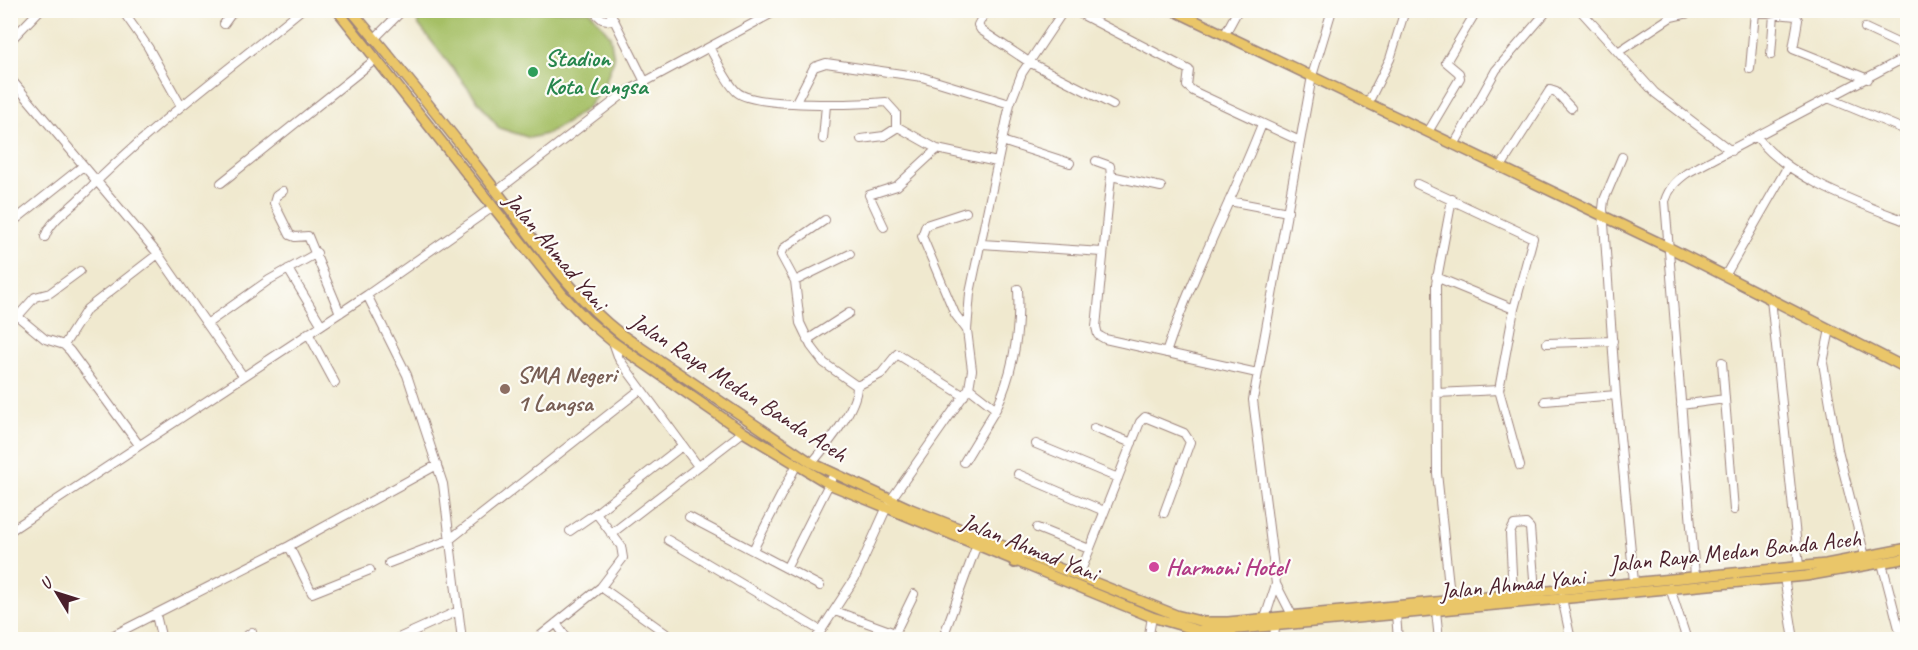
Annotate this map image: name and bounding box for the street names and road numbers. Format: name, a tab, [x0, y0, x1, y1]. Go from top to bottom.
street label: Jalan Ahmad Yani	[497, 185, 616, 318]
street label: Jalan Raya Medan Banda Aceh	[624, 305, 854, 469]
street label: Jalan Ahmad Yani	[956, 505, 1105, 589]
street label: Jalan Raya Medan Banda Aceh	[1607, 523, 1863, 579]
street label: Jalan Ahmad Yani	[1437, 561, 1588, 607]

